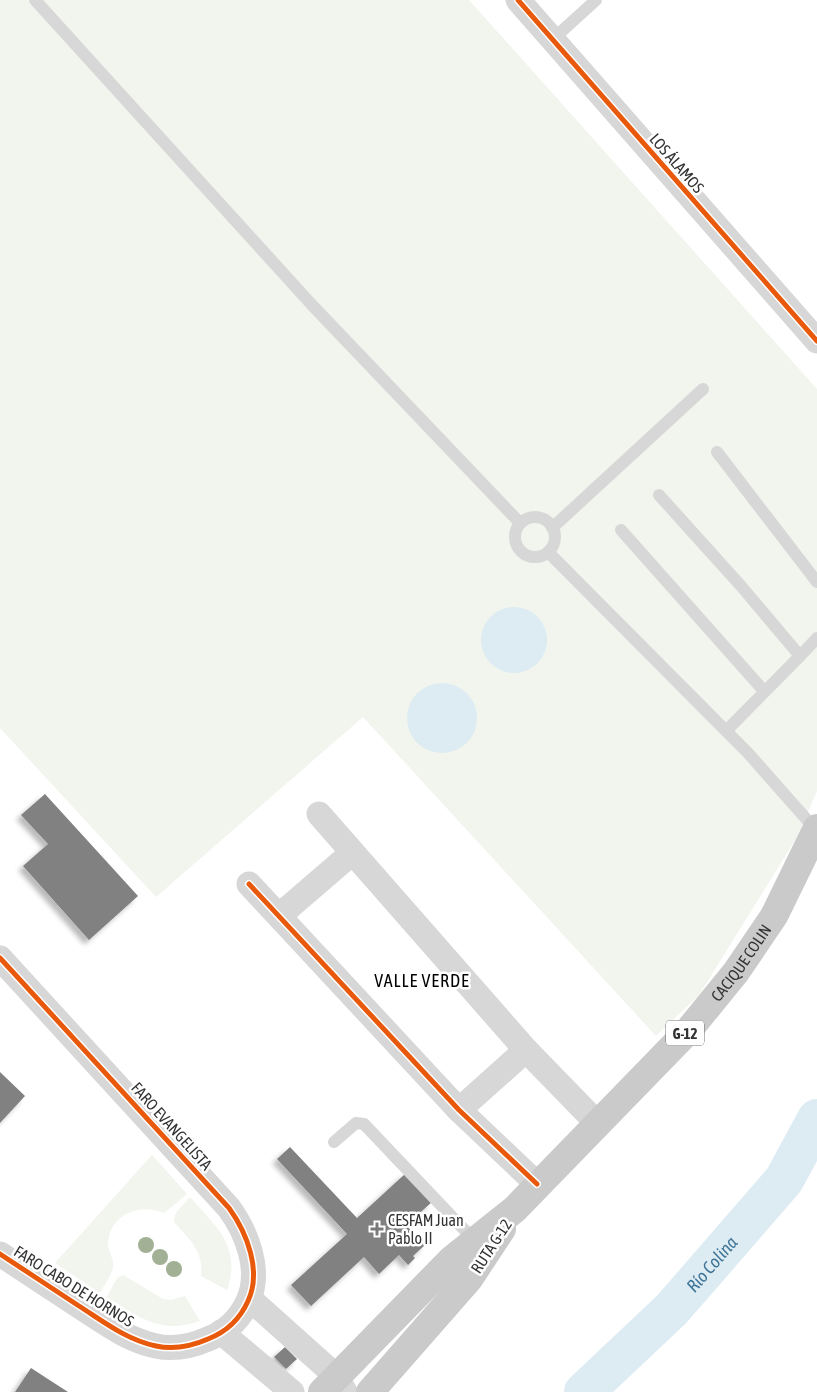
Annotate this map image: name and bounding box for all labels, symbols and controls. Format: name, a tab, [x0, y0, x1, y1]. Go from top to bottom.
street label: LOS ÁLAMOS	[646, 130, 708, 197]
street label: CACIQUE COLIN	[707, 921, 775, 1005]
district label: VALLE VERDE	[374, 970, 470, 991]
road number: G-12	[666, 1020, 704, 1046]
street label: FARO EVANGELISTA	[128, 1079, 216, 1174]
place label: CESFAM Juan Pablo II	[388, 1211, 464, 1247]
street label: RUTA G-12	[467, 1216, 515, 1276]
marker: CESFAM Juan Pablo II	[370, 1222, 384, 1236]
water label: Río Colina	[682, 1231, 742, 1296]
street label: FARO CABO DE HORNOS	[11, 1242, 137, 1330]

